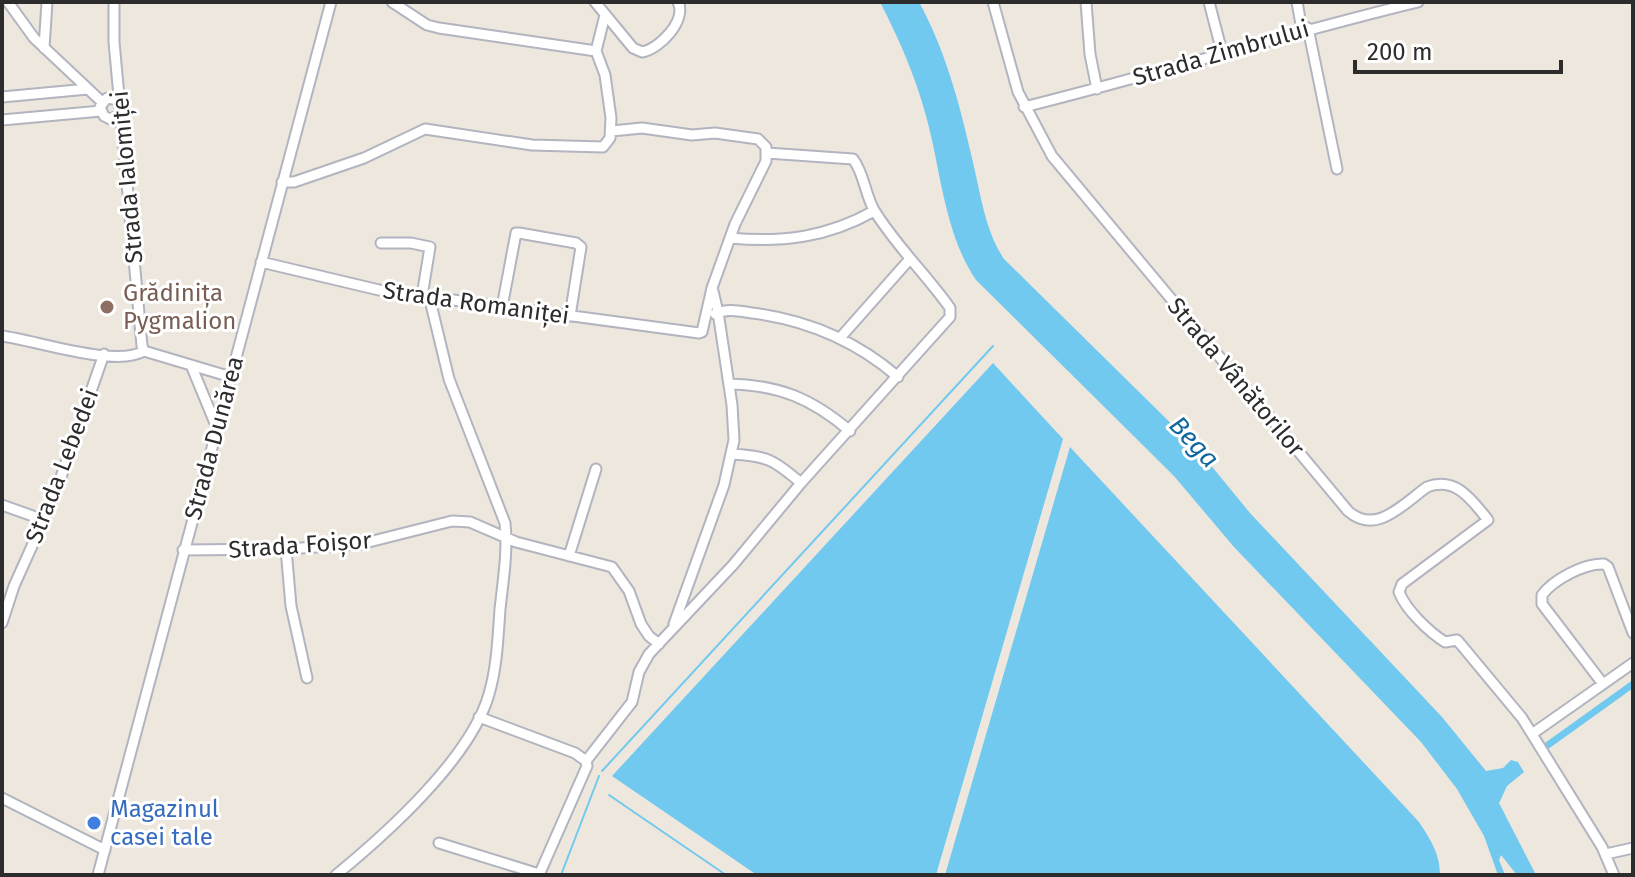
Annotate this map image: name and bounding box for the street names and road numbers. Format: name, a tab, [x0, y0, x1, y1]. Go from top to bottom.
street label: Strada Zimbrului	[1130, 14, 1312, 92]
street label: Strada Ialomiței	[106, 89, 149, 265]
street label: Strada Romaniței	[381, 276, 571, 331]
street label: Strada Vânătorilor	[1162, 292, 1311, 462]
street label: Strada Dunărea	[179, 353, 249, 523]
street label: Strada Lebedei	[20, 385, 104, 547]
street label: Strada Foișor	[228, 526, 373, 565]

